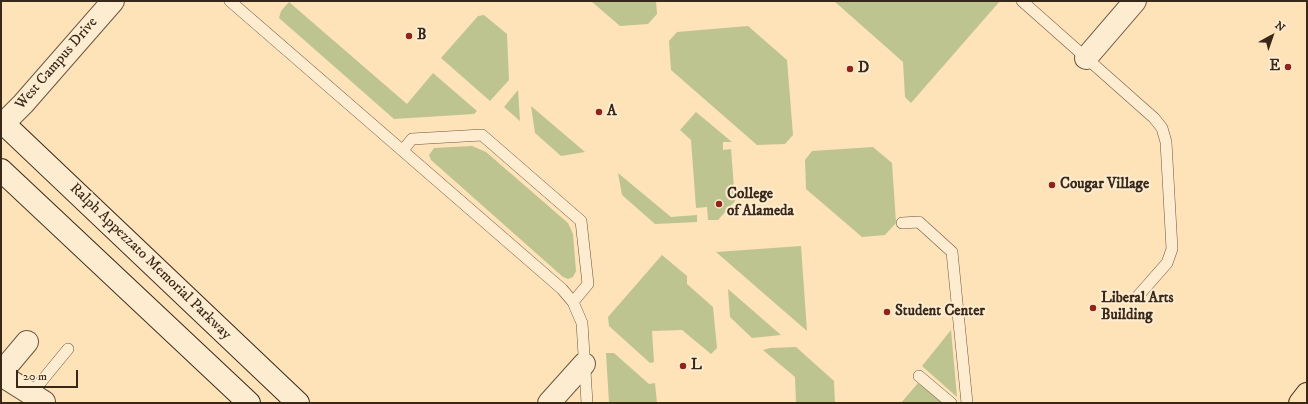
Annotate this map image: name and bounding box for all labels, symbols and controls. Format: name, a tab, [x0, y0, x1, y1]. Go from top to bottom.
street label: West Campus Drive	[12, 14, 102, 114]
north arrow	[1252, 16, 1292, 56]
text: N	[1272, 19, 1288, 35]
place label: B	[417, 27, 426, 45]
marker: B	[404, 31, 414, 41]
place label: E	[1269, 58, 1280, 76]
place label: D	[858, 60, 869, 78]
marker: E	[1283, 62, 1293, 72]
marker: D	[845, 64, 855, 74]
place label: A	[607, 103, 617, 121]
marker: A	[594, 107, 604, 117]
place label: Cougar Village	[1060, 176, 1149, 194]
street label: Ralph Appezzato Memorial Parkway	[65, 180, 235, 344]
marker: Cougar Village	[1047, 180, 1057, 190]
place label: College of Alameda	[727, 186, 794, 221]
marker: College of Alameda	[714, 199, 724, 209]
place label: Liberal Arts Building	[1101, 290, 1174, 325]
place label: Student Center	[895, 303, 985, 321]
marker: Liberal Arts Building	[1088, 303, 1098, 313]
marker: Student Center	[882, 307, 892, 317]
place label: L	[691, 357, 702, 375]
marker: L	[678, 361, 688, 371]
scale bar	[18, 362, 80, 388]
text: 20 m	[23, 369, 47, 384]

